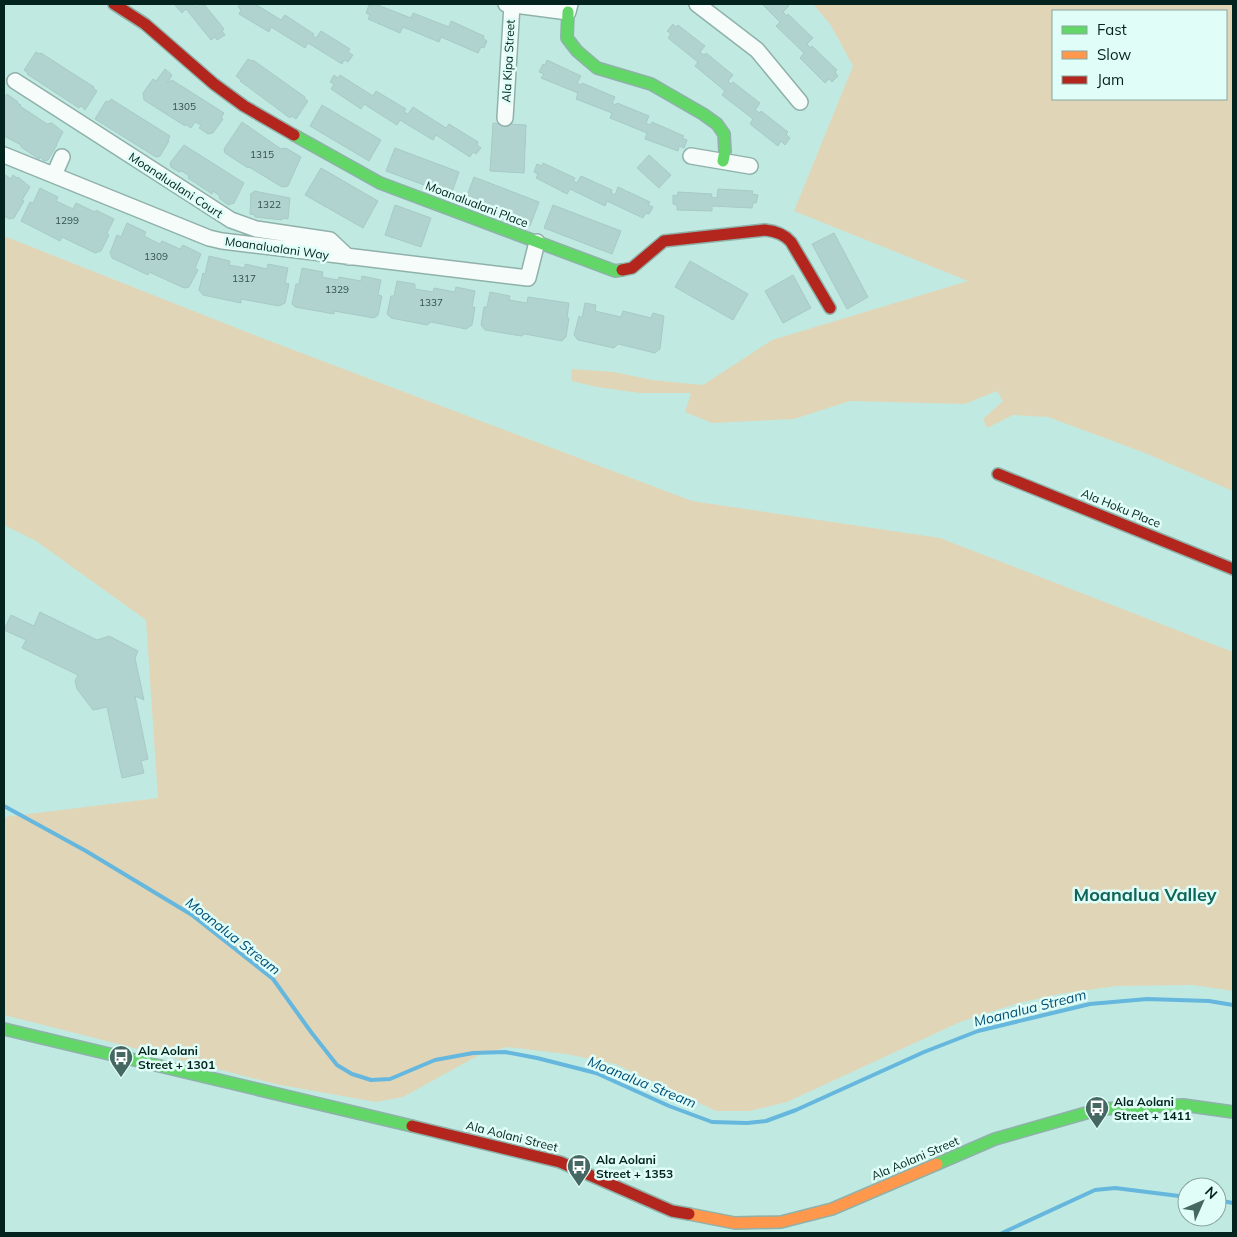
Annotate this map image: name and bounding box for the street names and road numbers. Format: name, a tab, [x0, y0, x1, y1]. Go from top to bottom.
street label: Ala Kipa Street	[498, 19, 518, 103]
street label: Moanalualani Court	[126, 149, 226, 221]
street label: Moanalualani Place	[423, 177, 531, 231]
street label: Moanalualani Way	[224, 233, 331, 263]
street label: Ala Hoku Place	[1079, 485, 1163, 531]
street label: Ala Aolani Street	[465, 1117, 559, 1155]
street label: Ala Aolani Street	[869, 1133, 961, 1183]

